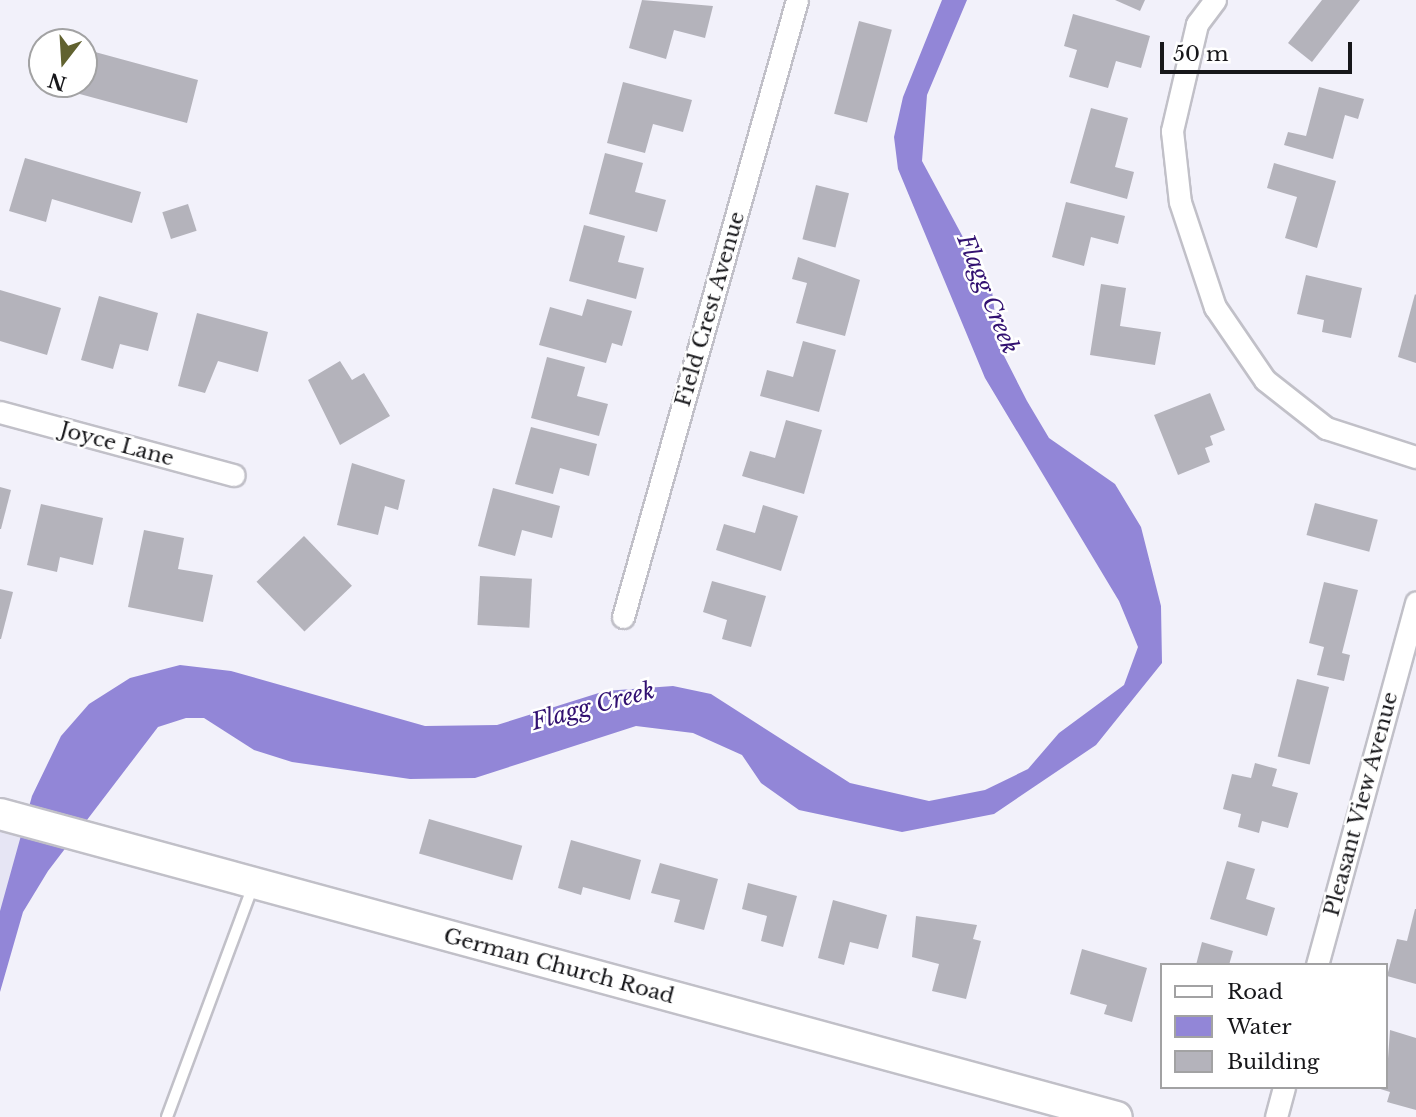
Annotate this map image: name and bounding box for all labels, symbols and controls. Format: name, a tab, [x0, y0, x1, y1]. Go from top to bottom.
north arrow	[28, 28, 98, 98]
scale bar	[1164, 28, 1356, 72]
text: 50 m	[1173, 41, 1228, 67]
text: N	[45, 68, 69, 95]
street label: Field Crest Avenue	[670, 208, 750, 410]
water label: Flagg Creek	[951, 230, 1025, 358]
street label: Joyce Lane	[57, 417, 177, 471]
water label: Flagg Creek	[528, 676, 658, 736]
street label: Pleasant View Avenue	[1319, 688, 1403, 920]
street label: German Church Road	[441, 923, 677, 1009]
legend	[1160, 963, 1388, 1089]
text: Road	[1227, 979, 1283, 1005]
text: Water	[1227, 1014, 1291, 1040]
text: Building	[1227, 1049, 1319, 1075]

